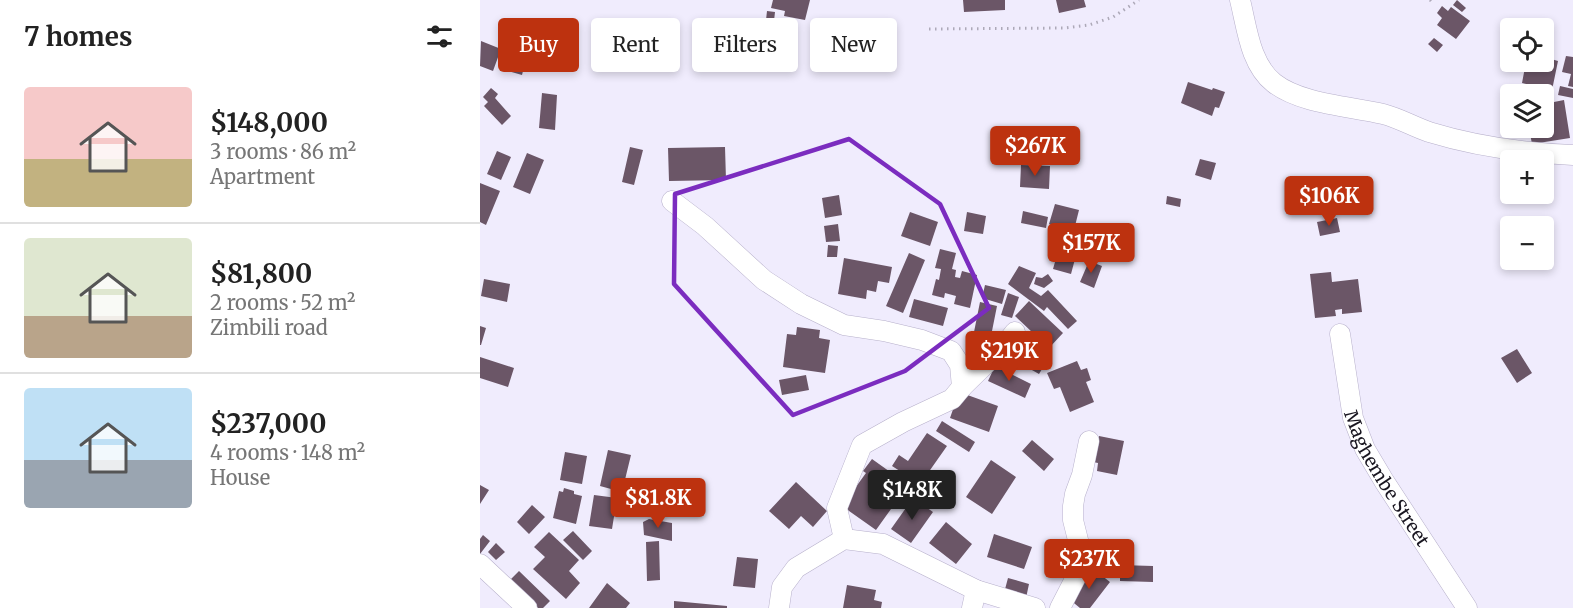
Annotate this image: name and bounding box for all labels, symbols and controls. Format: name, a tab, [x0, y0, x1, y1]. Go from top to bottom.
chip: Buy	[498, 18, 579, 72]
chip: Rent	[591, 18, 680, 72]
chip: Filters	[692, 18, 798, 72]
chip: New	[810, 18, 897, 72]
map controls	[1500, 18, 1554, 270]
button: locate	[1500, 18, 1554, 72]
text: 7 homes	[24, 20, 132, 53]
icon: filters	[423, 20, 456, 53]
button: layers	[1500, 84, 1554, 138]
text: $148,000	[210, 106, 328, 139]
icon: home	[72, 111, 144, 183]
pin: $267K	[993, 126, 1077, 177]
text: $267K	[1004, 133, 1066, 158]
text: 3 rooms · 86 m²	[210, 139, 356, 164]
button: +	[1500, 150, 1554, 204]
text: Apartment	[210, 164, 315, 189]
pin: $106K	[1287, 176, 1371, 227]
text: $106K	[1298, 183, 1360, 208]
button: −	[1500, 216, 1554, 270]
pin: $157K	[1049, 223, 1133, 274]
text: $157K	[1062, 230, 1120, 255]
text: $81,800	[210, 257, 312, 290]
icon: home	[72, 262, 144, 334]
text: 2 rooms · 52 m²	[210, 290, 355, 315]
text: Zimbili road	[210, 315, 328, 340]
pin: $219K	[967, 331, 1051, 382]
text: $219K	[979, 338, 1039, 363]
text: $237,000	[210, 407, 326, 440]
street label: Maghembe Street	[1339, 407, 1435, 550]
icon: home	[72, 412, 144, 484]
text: 4 rooms · 148 m²	[210, 440, 365, 465]
text: House	[210, 465, 270, 490]
pin: $148K	[870, 470, 954, 521]
text: $148K	[882, 477, 942, 502]
pin: $81.8K	[609, 478, 707, 529]
text: $81.8K	[625, 485, 691, 510]
pin: $237K	[1047, 539, 1131, 590]
text: $237K	[1058, 546, 1120, 571]

